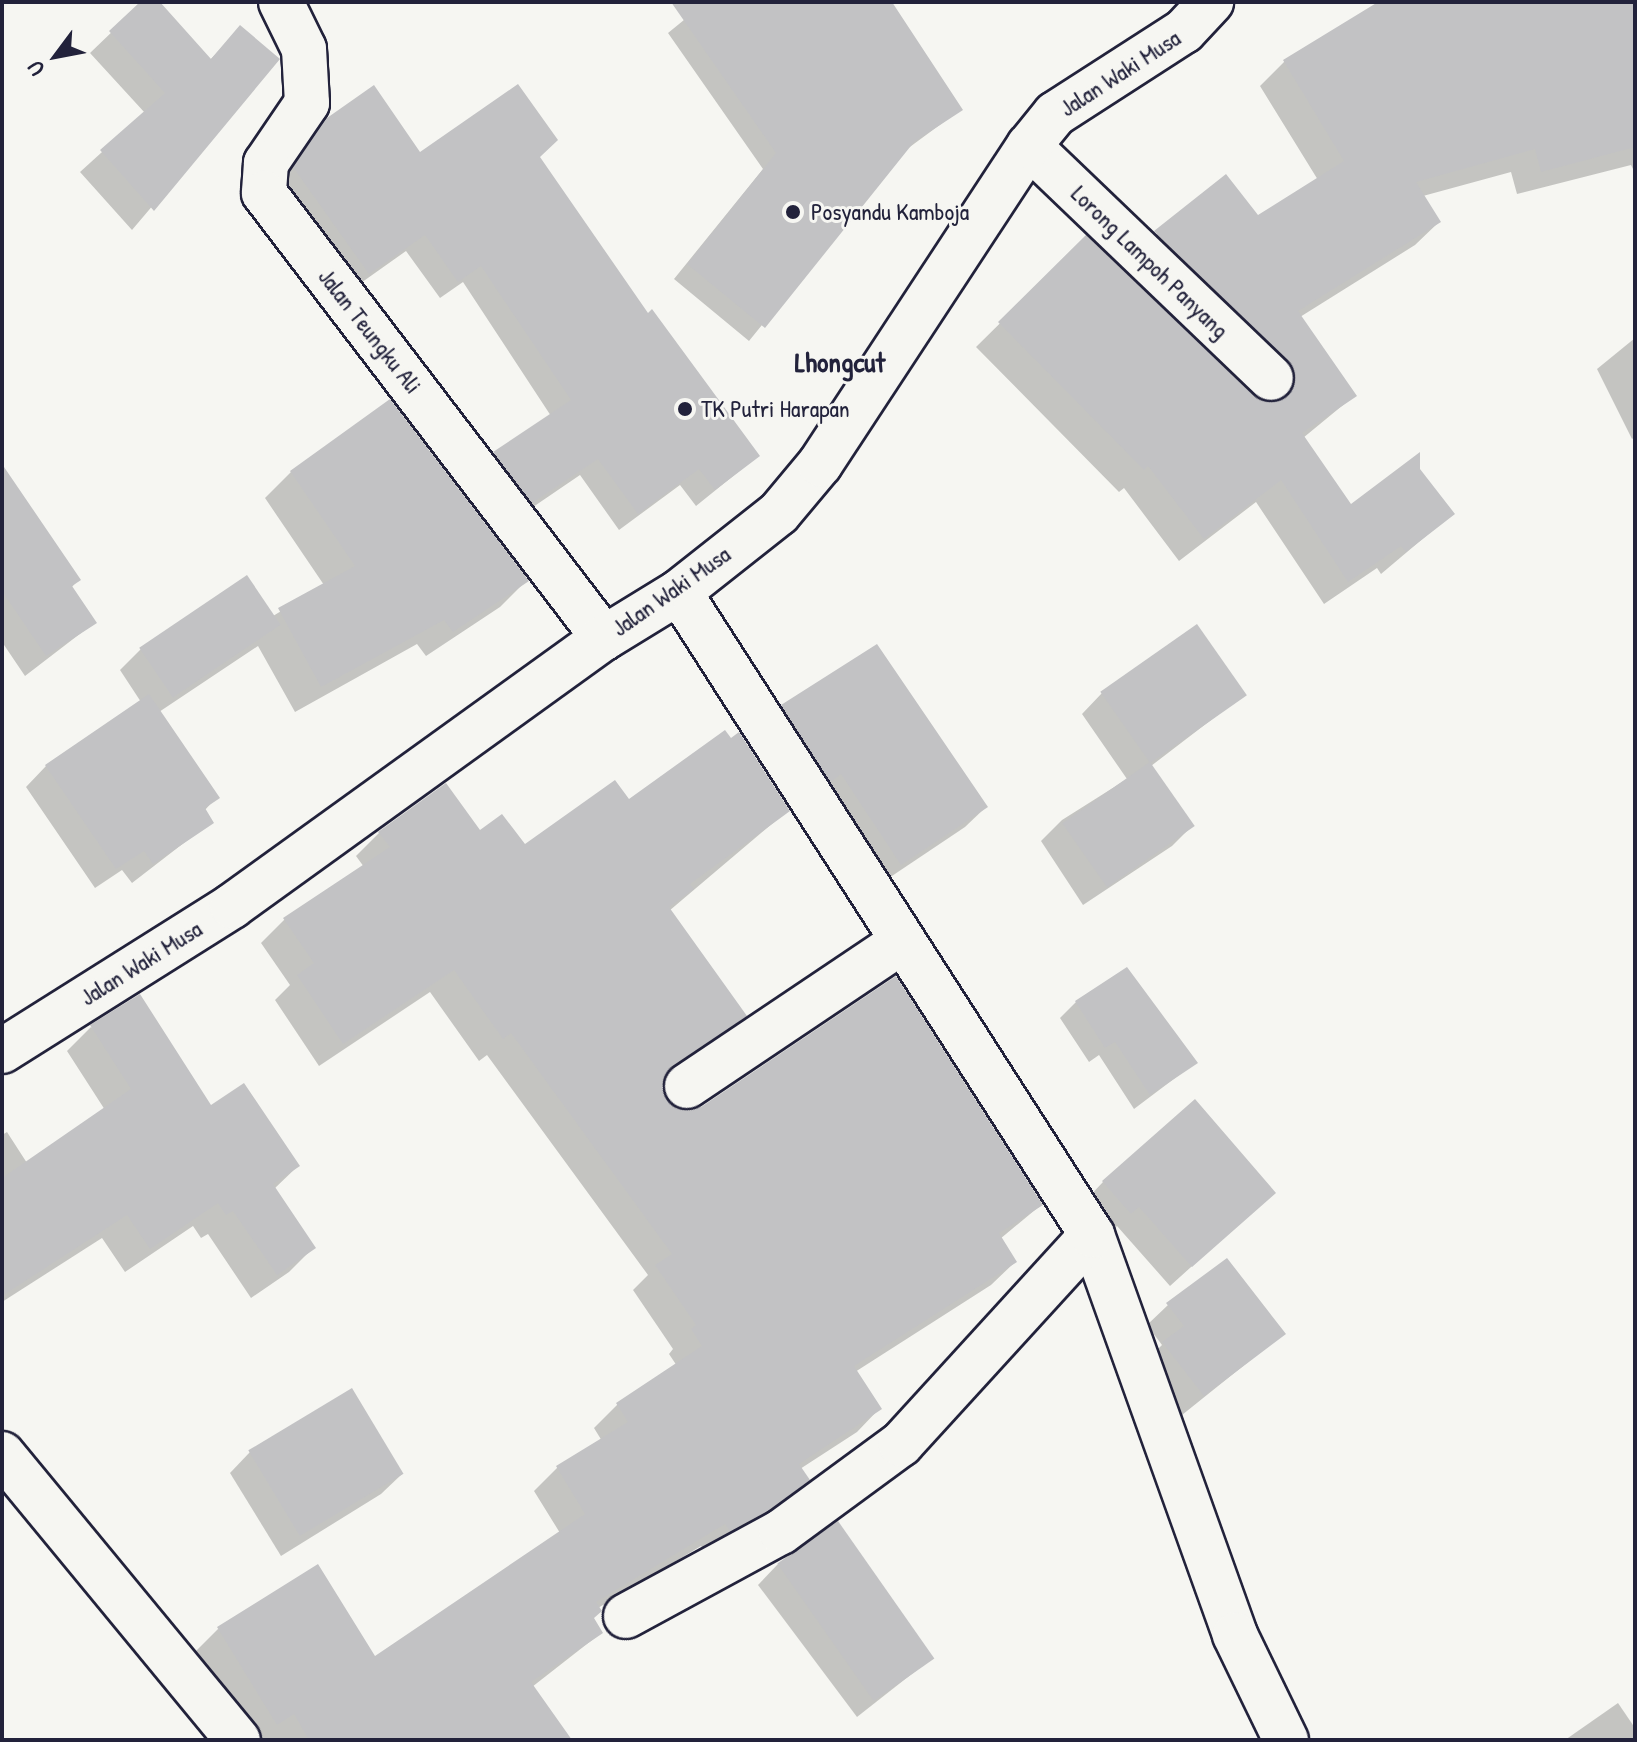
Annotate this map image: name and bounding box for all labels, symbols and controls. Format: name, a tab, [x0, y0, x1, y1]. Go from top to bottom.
north arrow	[16, 16, 96, 96]
street label: Jalan Waki Musa	[1054, 23, 1186, 123]
text: U	[20, 56, 52, 82]
street label: Lorong Lampoh Panyang	[1065, 180, 1235, 344]
place label: Posyandu Kamboja	[811, 198, 969, 226]
marker: Posyandu Kamboja	[782, 201, 804, 223]
street label: Jalan Teungku Ali	[312, 263, 428, 399]
district label: Lhongcut	[795, 345, 885, 379]
place label: TK Putri Harapan	[701, 395, 850, 423]
marker: TK Putri Harapan	[676, 400, 694, 418]
street label: Jalan Waki Musa	[606, 540, 736, 642]
street label: Jalan Waki Musa	[75, 914, 207, 1012]

